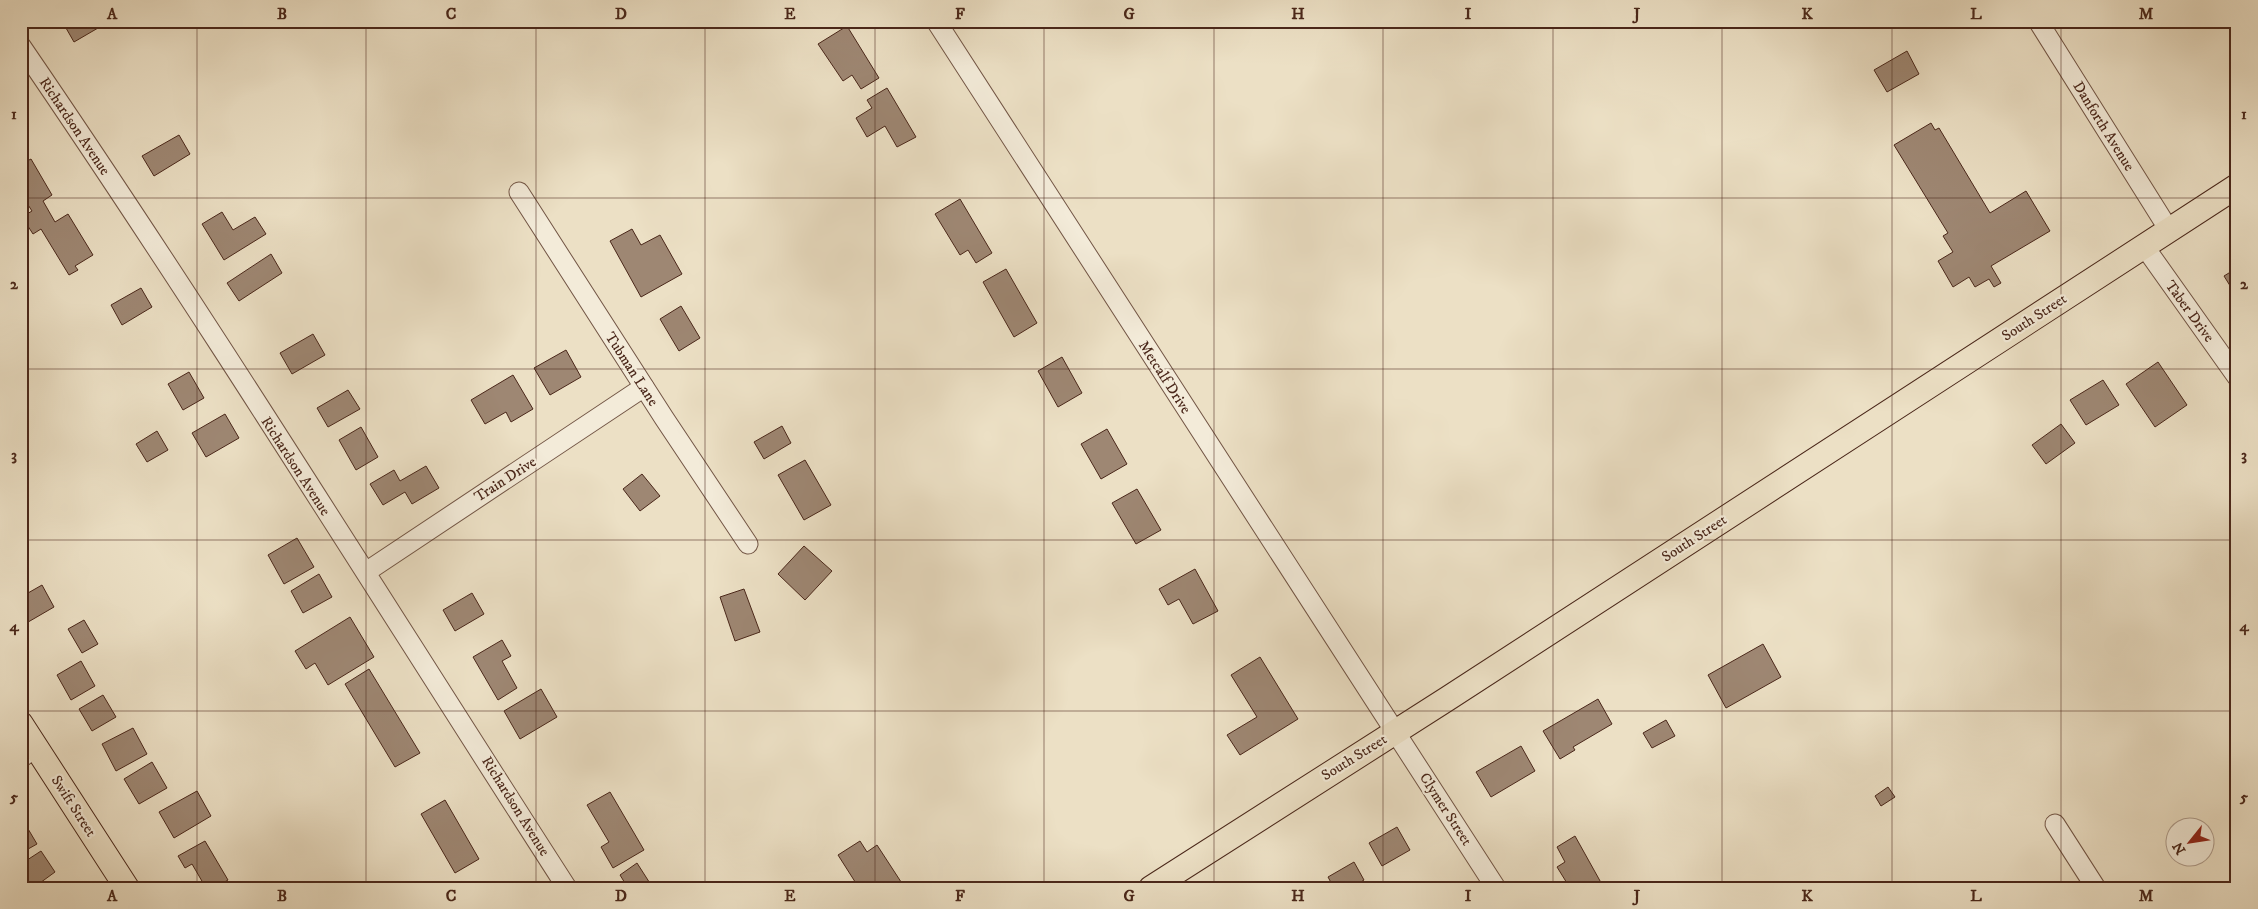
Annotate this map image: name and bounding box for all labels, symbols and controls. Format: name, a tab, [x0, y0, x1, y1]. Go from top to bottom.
text: A	[106, 4, 118, 24]
text: B	[277, 4, 287, 24]
text: C	[446, 4, 456, 24]
text: D	[615, 4, 627, 24]
text: E	[784, 4, 796, 24]
text: F	[955, 4, 965, 24]
text: G	[1123, 4, 1135, 24]
text: H	[1291, 4, 1305, 24]
text: I	[1465, 4, 1472, 24]
text: J	[1632, 4, 1641, 24]
text: K	[1801, 4, 1813, 24]
text: L	[1970, 4, 1982, 24]
text: M	[2139, 4, 2154, 24]
street label: Richardson Avenue	[35, 74, 114, 179]
street label: Danforth Avenue	[2068, 78, 2139, 175]
text: 1	[11, 104, 17, 124]
text: 1	[2241, 104, 2247, 124]
text: 2	[10, 274, 19, 294]
text: 2	[2240, 274, 2249, 294]
street label: Taber Drive	[2161, 277, 2218, 346]
street label: South Street	[1998, 289, 2071, 345]
street label: Tubman Lane	[601, 329, 663, 410]
street label: Metcalf Drive	[1134, 337, 1195, 417]
street label: Richardson Avenue	[257, 413, 335, 519]
text: 3	[11, 445, 17, 465]
text: 3	[2241, 445, 2247, 465]
street label: Train Drive	[471, 452, 540, 506]
street label: South Street	[1658, 510, 1731, 566]
text: 4	[8, 616, 19, 636]
text: 4	[2238, 616, 2249, 636]
street label: South Street	[1318, 730, 1391, 785]
street label: Richardson Avenue	[477, 753, 554, 860]
street label: Clymer Street	[1415, 769, 1476, 849]
street label: Swift Street	[47, 772, 101, 841]
text: 5	[9, 787, 18, 807]
text: 5	[2239, 787, 2248, 807]
north arrow	[2166, 816, 2216, 866]
text: N	[2169, 838, 2190, 857]
text: A	[106, 886, 118, 906]
text: B	[277, 886, 287, 906]
text: C	[446, 886, 456, 906]
text: D	[615, 886, 627, 906]
text: E	[784, 886, 796, 906]
text: F	[955, 886, 965, 906]
text: G	[1123, 886, 1135, 906]
text: H	[1291, 886, 1305, 906]
text: I	[1465, 886, 1472, 906]
text: J	[1632, 886, 1641, 906]
text: K	[1801, 886, 1813, 906]
text: L	[1970, 886, 1982, 906]
text: M	[2139, 886, 2154, 906]

